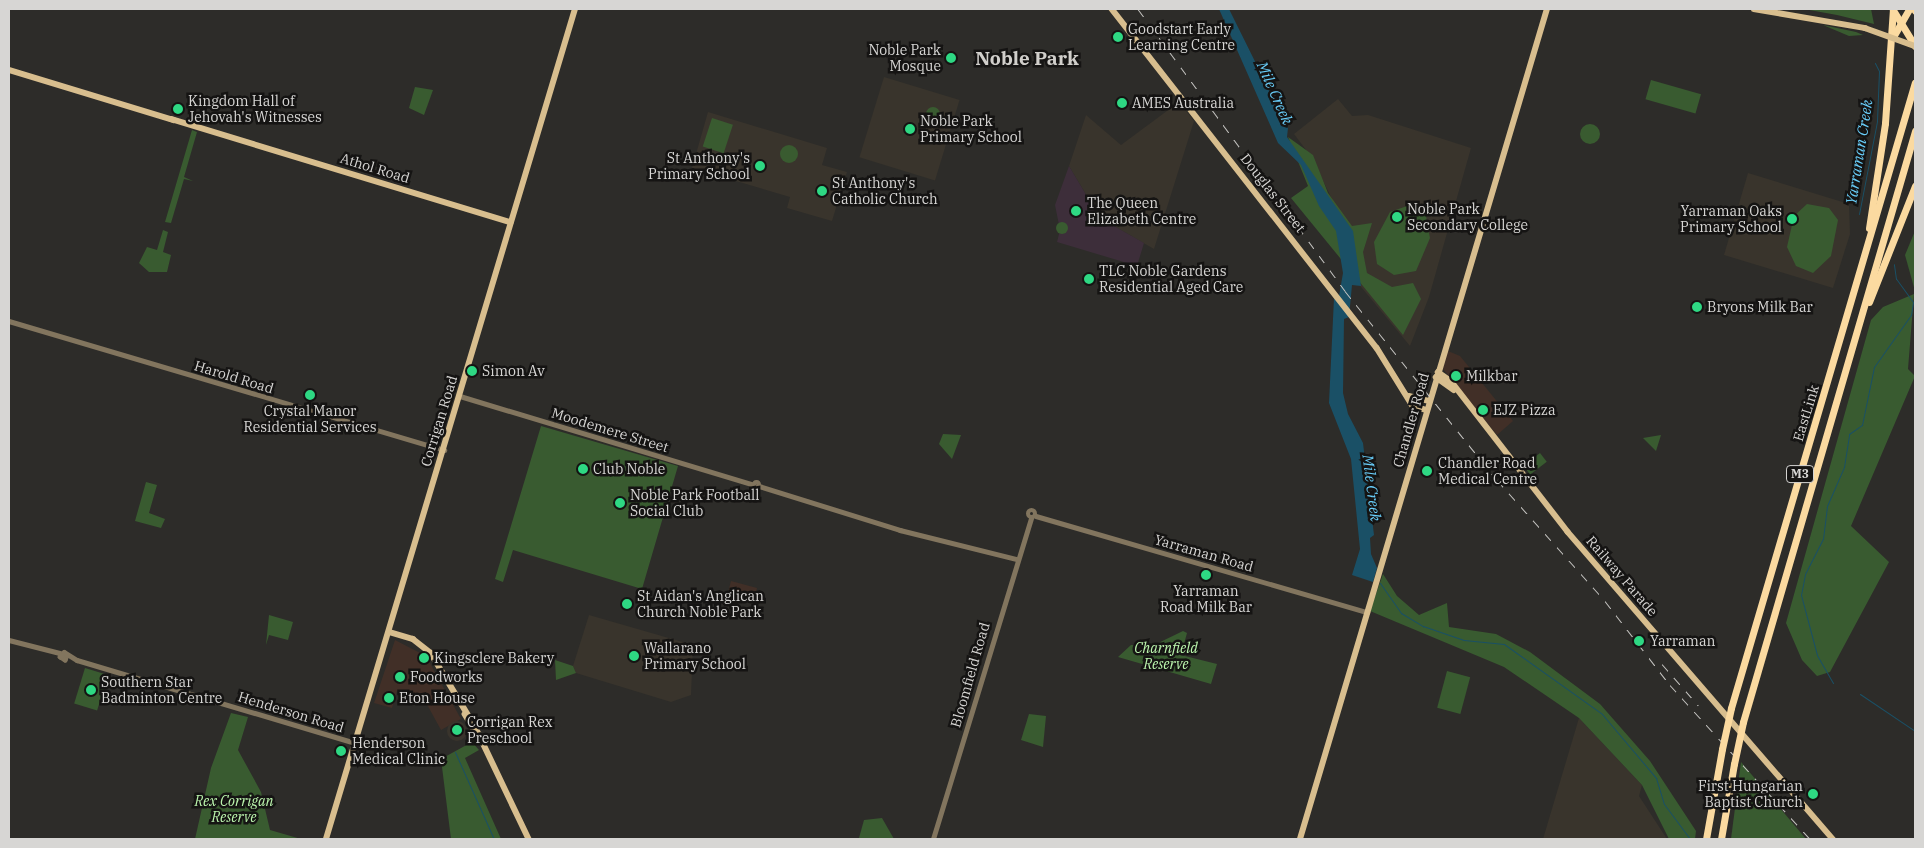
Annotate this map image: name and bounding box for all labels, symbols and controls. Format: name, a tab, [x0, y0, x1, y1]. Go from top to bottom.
place label: Goodstart Early Learning Centre	[1128, 21, 1235, 54]
marker: Goodstart Early Learning Centre	[1112, 31, 1124, 43]
place label: Noble Park Mosque	[868, 42, 941, 74]
district label: Noble Park	[975, 48, 1079, 70]
marker: Noble Park Mosque	[945, 52, 957, 64]
water label: Mile Creek	[1253, 59, 1297, 127]
place label: Kingdom Hall of Jehovah's Witnesses	[188, 93, 322, 125]
place label: AMES Australia	[1132, 95, 1234, 111]
marker: AMES Australia	[1116, 97, 1128, 109]
water label: Yarraman Creek	[1842, 98, 1876, 206]
marker: Kingdom Hall of Jehovah's Witnesses	[172, 103, 184, 115]
place label: Noble Park Primary School	[920, 113, 1022, 146]
marker: Noble Park Primary School	[904, 123, 916, 135]
street label: Athol Road	[338, 149, 412, 187]
place label: St Anthony's Primary School	[648, 150, 750, 182]
street label: Douglas Street	[1237, 150, 1309, 236]
marker: St Anthony's Primary School	[754, 160, 766, 172]
place label: St Anthony's Catholic Church	[832, 175, 938, 208]
marker: St Anthony's Catholic Church	[816, 185, 828, 197]
place label: The Queen Elizabeth Centre	[1087, 195, 1196, 228]
place label: Noble Park Secondary College	[1407, 201, 1528, 233]
place label: Yarraman Oaks Primary School	[1680, 203, 1782, 236]
marker: The Queen Elizabeth Centre	[1069, 204, 1083, 218]
marker: Noble Park Secondary College	[1391, 211, 1403, 223]
marker: Yarraman Oaks Primary School	[1786, 213, 1798, 225]
place label: TLC Noble Gardens Residential Aged Care	[1099, 263, 1243, 296]
marker: TLC Noble Gardens Residential Aged Care	[1083, 273, 1095, 285]
place label: Bryons Milk Bar	[1707, 299, 1813, 315]
marker: Bryons Milk Bar	[1691, 301, 1703, 313]
street label: Harold Road	[192, 357, 276, 397]
place label: Simon Av	[482, 363, 545, 379]
marker: Simon Av	[466, 365, 478, 377]
place label: Milkbar	[1466, 368, 1517, 384]
marker: Milkbar	[1450, 370, 1462, 382]
street label: Chandler Road	[1389, 371, 1433, 469]
street label: Corrigan Road	[417, 373, 461, 469]
street label: EastLink	[1789, 383, 1823, 443]
marker: Crystal Manor Residential Services	[304, 389, 316, 401]
place label: EJZ Pizza	[1493, 402, 1556, 418]
place label: Crystal Manor Residential Services	[243, 403, 377, 436]
street label: Moodemere Street	[549, 404, 671, 456]
marker: EJZ Pizza	[1477, 404, 1489, 416]
water label: Mile Creek	[1359, 454, 1385, 522]
place label: Chandler Road Medical Centre	[1438, 455, 1537, 488]
place label: Club Noble	[593, 461, 665, 477]
marker: Club Noble	[577, 463, 589, 475]
marker: Chandler Road Medical Centre	[1420, 464, 1434, 478]
road number: M3	[1785, 464, 1815, 484]
place label: Noble Park Football Social Club	[630, 487, 759, 520]
marker: Noble Park Football Social Club	[614, 497, 626, 509]
street label: Yarraman Road	[1153, 531, 1255, 575]
street label: Railway Parade	[1583, 532, 1661, 620]
marker: Yarraman Road Milk Bar	[1200, 569, 1212, 581]
place label: Yarraman Road Milk Bar	[1160, 583, 1252, 616]
place label: St Aidan's Anglican Church Noble Park	[637, 588, 764, 620]
marker: St Aidan's Anglican Church Noble Park	[621, 598, 633, 610]
street label: Bloomfield Road	[947, 621, 993, 729]
place label: Yarraman	[1650, 633, 1716, 649]
marker: Yarraman	[1632, 634, 1646, 648]
place label: Wallarano Primary School	[644, 640, 746, 672]
park label: Charnfield Reserve	[1134, 640, 1198, 672]
place label: Kingsclere Bakery	[434, 650, 554, 666]
marker: Wallarano Primary School	[628, 650, 640, 662]
marker: Kingsclere Bakery	[418, 652, 430, 664]
place label: Foodworks	[410, 669, 483, 685]
marker: Foodworks	[394, 671, 406, 683]
place label: Southern Star Badminton Centre	[101, 674, 222, 706]
marker: Southern Star Badminton Centre	[85, 684, 97, 696]
street label: Henderson Road	[236, 688, 346, 736]
place label: Eton House	[399, 690, 475, 706]
marker: Eton House	[383, 692, 395, 704]
place label: Corrigan Rex Preschool	[467, 714, 552, 746]
marker: Corrigan Rex Preschool	[451, 724, 463, 736]
place label: Henderson Medical Clinic	[352, 735, 445, 768]
marker: Henderson Medical Clinic	[334, 744, 348, 758]
place label: First Hungarian Baptist Church	[1698, 778, 1803, 810]
marker: First Hungarian Baptist Church	[1807, 788, 1819, 800]
park label: Rex Corrigan Reserve	[194, 793, 274, 826]

